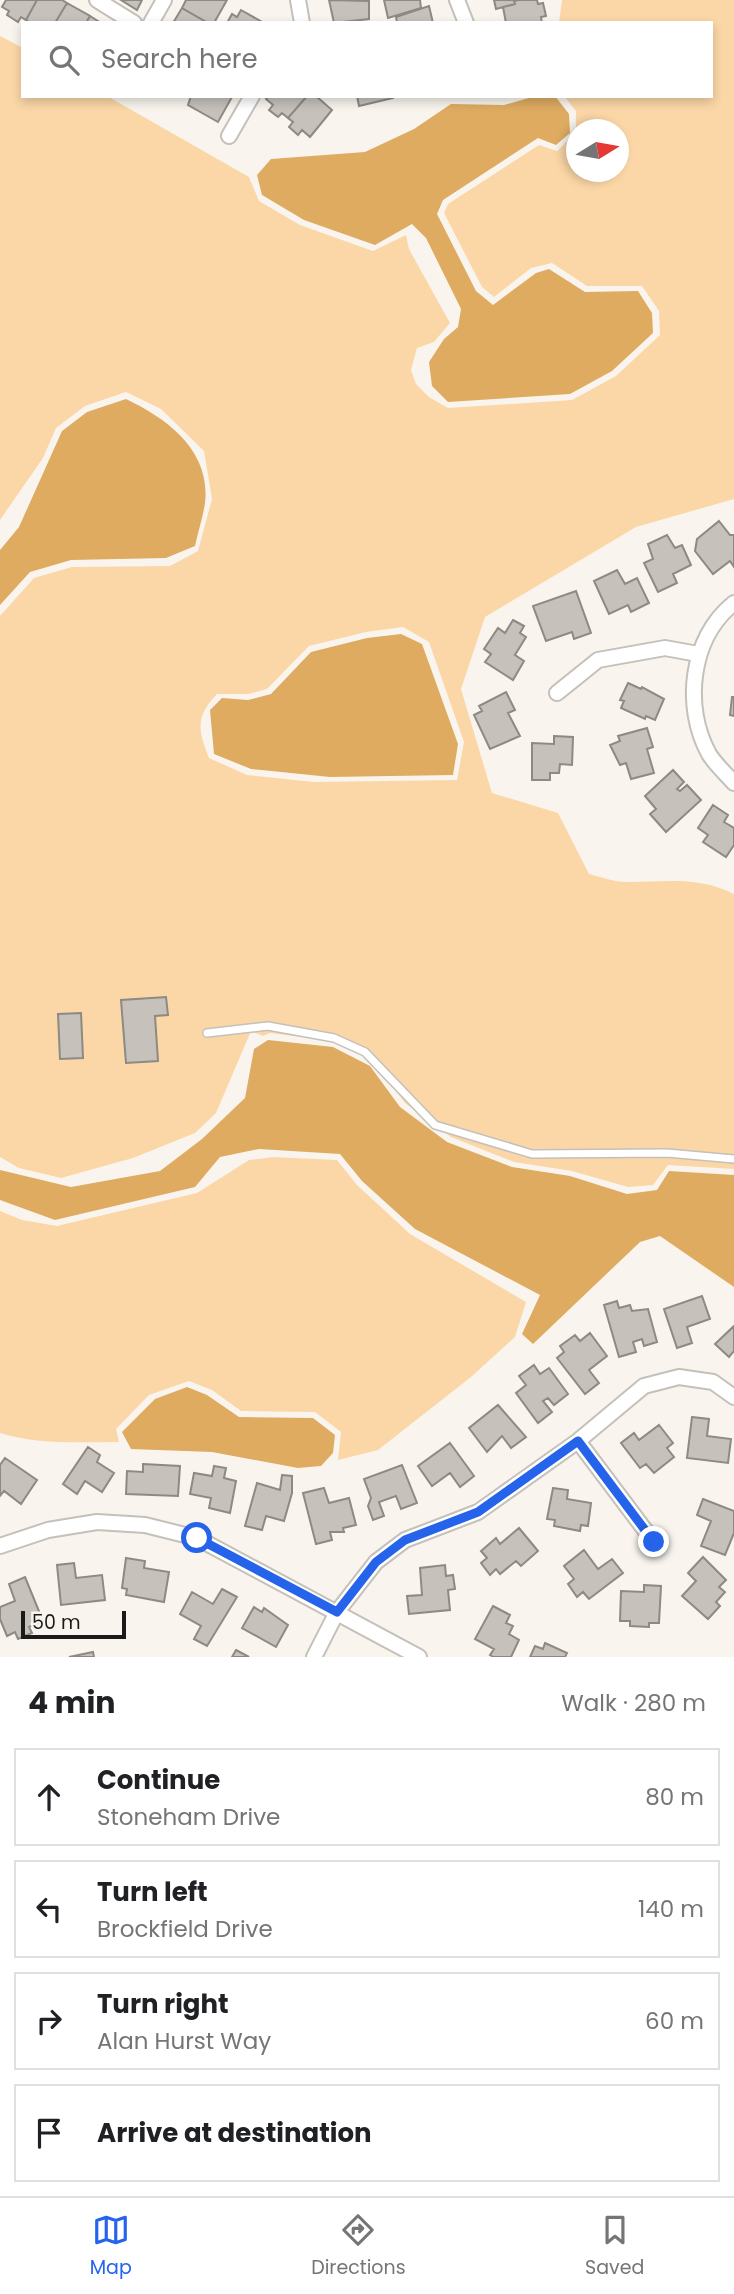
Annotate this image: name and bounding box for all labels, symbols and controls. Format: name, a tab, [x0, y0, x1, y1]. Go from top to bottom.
search box	[21, 21, 713, 98]
icon: search	[45, 41, 83, 79]
text: Search here	[101, 41, 258, 77]
north arrow	[566, 119, 629, 182]
route start	[181, 1522, 212, 1553]
route end	[638, 1526, 669, 1557]
scale bar	[21, 1608, 126, 1640]
text: 50 m	[32, 1609, 81, 1636]
text: 4 min	[28, 1681, 116, 1724]
text: Walk · 280 m	[561, 1687, 706, 1719]
text: Continue	[97, 1762, 220, 1798]
icon: ahead	[30, 1778, 68, 1816]
text: 80 m	[645, 1781, 704, 1813]
text: Stoneham Drive	[97, 1801, 280, 1833]
text: Turn left	[97, 1874, 208, 1910]
icon: left	[30, 1890, 68, 1928]
text: 140 m	[638, 1893, 704, 1925]
text: Brockfield Drive	[97, 1913, 273, 1945]
text: Turn right	[97, 1986, 229, 2022]
icon: right	[30, 2002, 68, 2040]
text: 60 m	[645, 2005, 704, 2037]
text: Alan Hurst Way	[97, 2025, 271, 2057]
icon: arrive	[30, 2114, 68, 2152]
text: Arrive at destination	[97, 2115, 372, 2151]
tab: Map	[90, 2211, 132, 2282]
tab: Directions	[311, 2211, 406, 2282]
tab: Saved	[585, 2211, 644, 2282]

